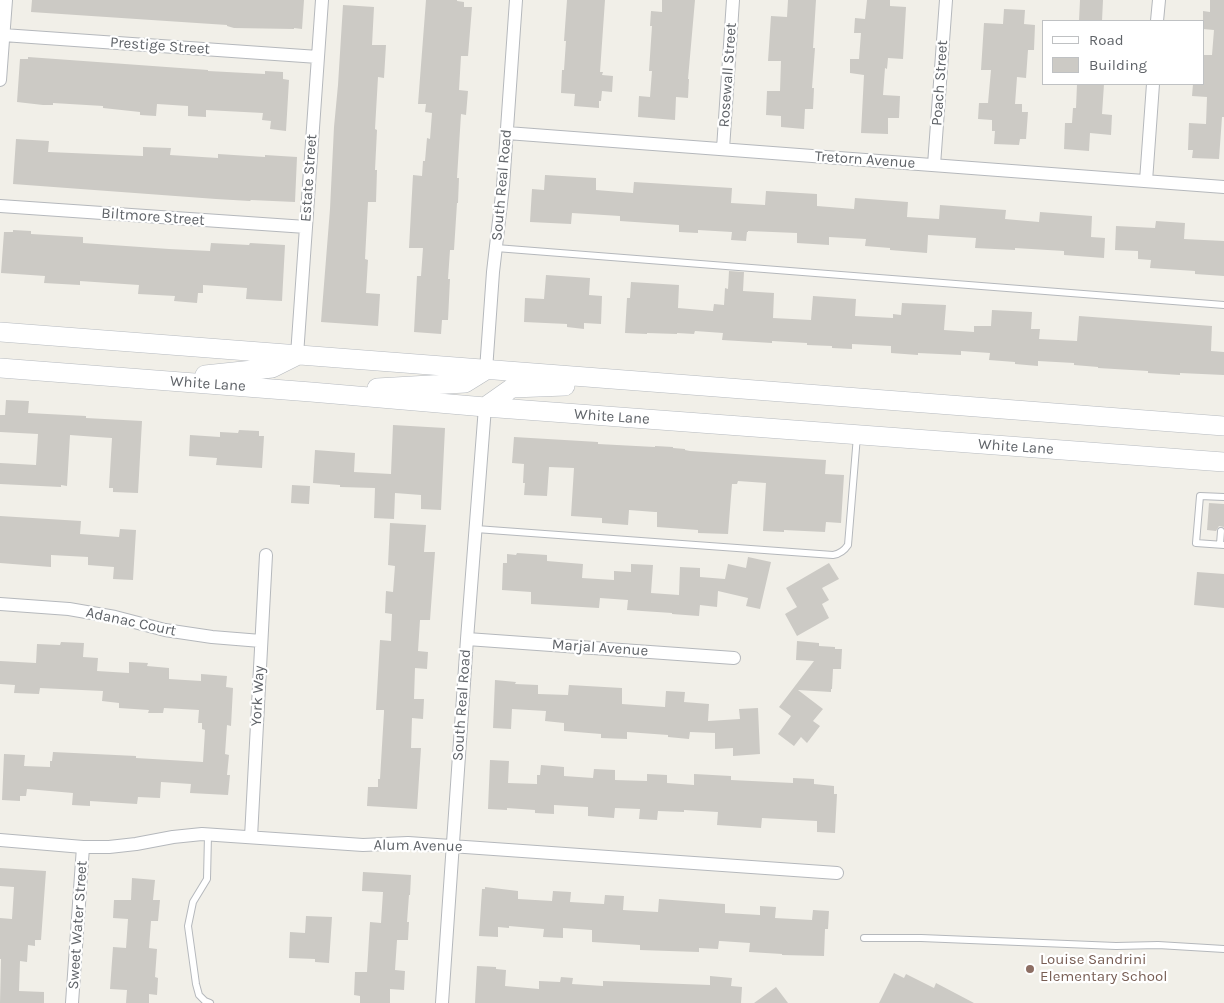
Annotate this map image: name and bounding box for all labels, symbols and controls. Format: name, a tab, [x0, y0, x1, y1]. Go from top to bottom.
legend	[1042, 20, 1204, 85]
street label: Rosewall Street	[715, 22, 741, 128]
text: Road	[1089, 31, 1124, 49]
street label: Prestige Street	[109, 34, 211, 58]
street label: Poach Street	[928, 39, 952, 127]
text: Building	[1089, 56, 1147, 74]
street label: South Real Road	[488, 128, 516, 242]
street label: Estate Street	[297, 133, 321, 223]
street label: Tretorn Avenue	[814, 148, 916, 172]
street label: Biltmore Street	[101, 204, 205, 230]
street label: White Lane	[170, 372, 246, 396]
street label: White Lane	[574, 405, 650, 429]
street label: White Lane	[978, 435, 1054, 459]
street label: Adanac Court	[84, 604, 178, 640]
street label: Marjal Avenue	[551, 636, 649, 660]
street label: South Real Road	[449, 648, 475, 762]
street label: York Way	[247, 665, 269, 727]
street label: Alum Avenue	[373, 836, 463, 856]
street label: Sweet Water Street	[65, 860, 91, 990]
place label: Louise Sandrini Elementary School	[1040, 951, 1167, 986]
marker: Louise Sandrini Elementary School	[1024, 963, 1036, 975]

